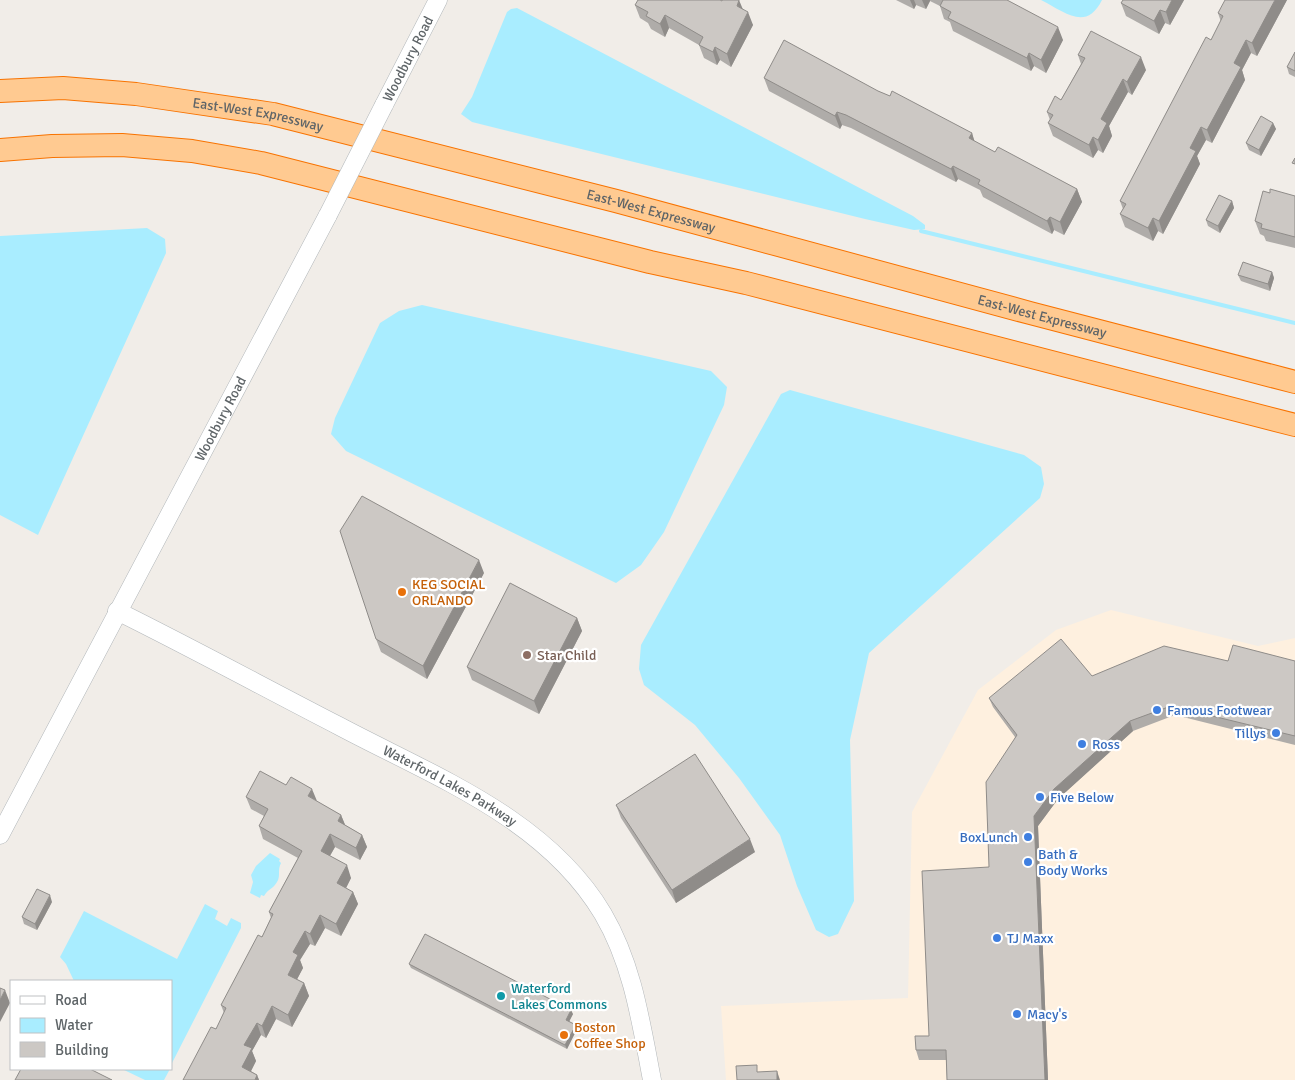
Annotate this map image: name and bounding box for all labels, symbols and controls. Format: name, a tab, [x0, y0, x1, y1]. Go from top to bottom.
street label: Woodbury Road	[379, 14, 437, 104]
street label: East-West Expressway	[191, 94, 325, 136]
street label: East-West Expressway	[585, 186, 718, 237]
street label: East-West Expressway	[976, 291, 1109, 342]
street label: Woodbury Road	[191, 374, 250, 464]
place label: KEG SOCIAL ORLANDO	[412, 576, 485, 609]
marker: KEG SOCIAL ORLANDO	[396, 586, 408, 598]
place label: Star Child	[537, 647, 596, 664]
marker: Star Child	[521, 649, 533, 661]
place label: Famous Footwear	[1167, 702, 1273, 719]
marker: Famous Footwear	[1151, 704, 1163, 716]
place label: Tillys	[1235, 725, 1266, 742]
marker: Tillys	[1270, 727, 1282, 739]
place label: Ross	[1092, 736, 1120, 753]
marker: Ross	[1076, 738, 1088, 750]
street label: Waterford Lakes Parkway	[380, 742, 520, 830]
place label: Five Below	[1050, 789, 1114, 806]
marker: Five Below	[1034, 791, 1046, 803]
place label: BoxLunch	[960, 829, 1018, 846]
marker: BoxLunch	[1022, 831, 1034, 843]
place label: Bath & Body Works	[1038, 846, 1108, 879]
marker: Bath & Body Works	[1022, 856, 1034, 868]
place label: TJ Maxx	[1007, 930, 1054, 947]
marker: TJ Maxx	[991, 932, 1003, 944]
legend	[10, 980, 172, 1070]
place label: Waterford Lakes Commons	[511, 980, 607, 1013]
marker: Waterford Lakes Commons	[495, 990, 507, 1002]
text: Road	[55, 991, 87, 1009]
place label: Macy's	[1027, 1006, 1068, 1023]
marker: Macy's	[1011, 1008, 1023, 1020]
text: Water	[55, 1016, 93, 1034]
place label: Boston Coffee Shop	[574, 1019, 646, 1052]
marker: Boston Coffee Shop	[558, 1029, 570, 1041]
text: Building	[55, 1041, 109, 1059]

